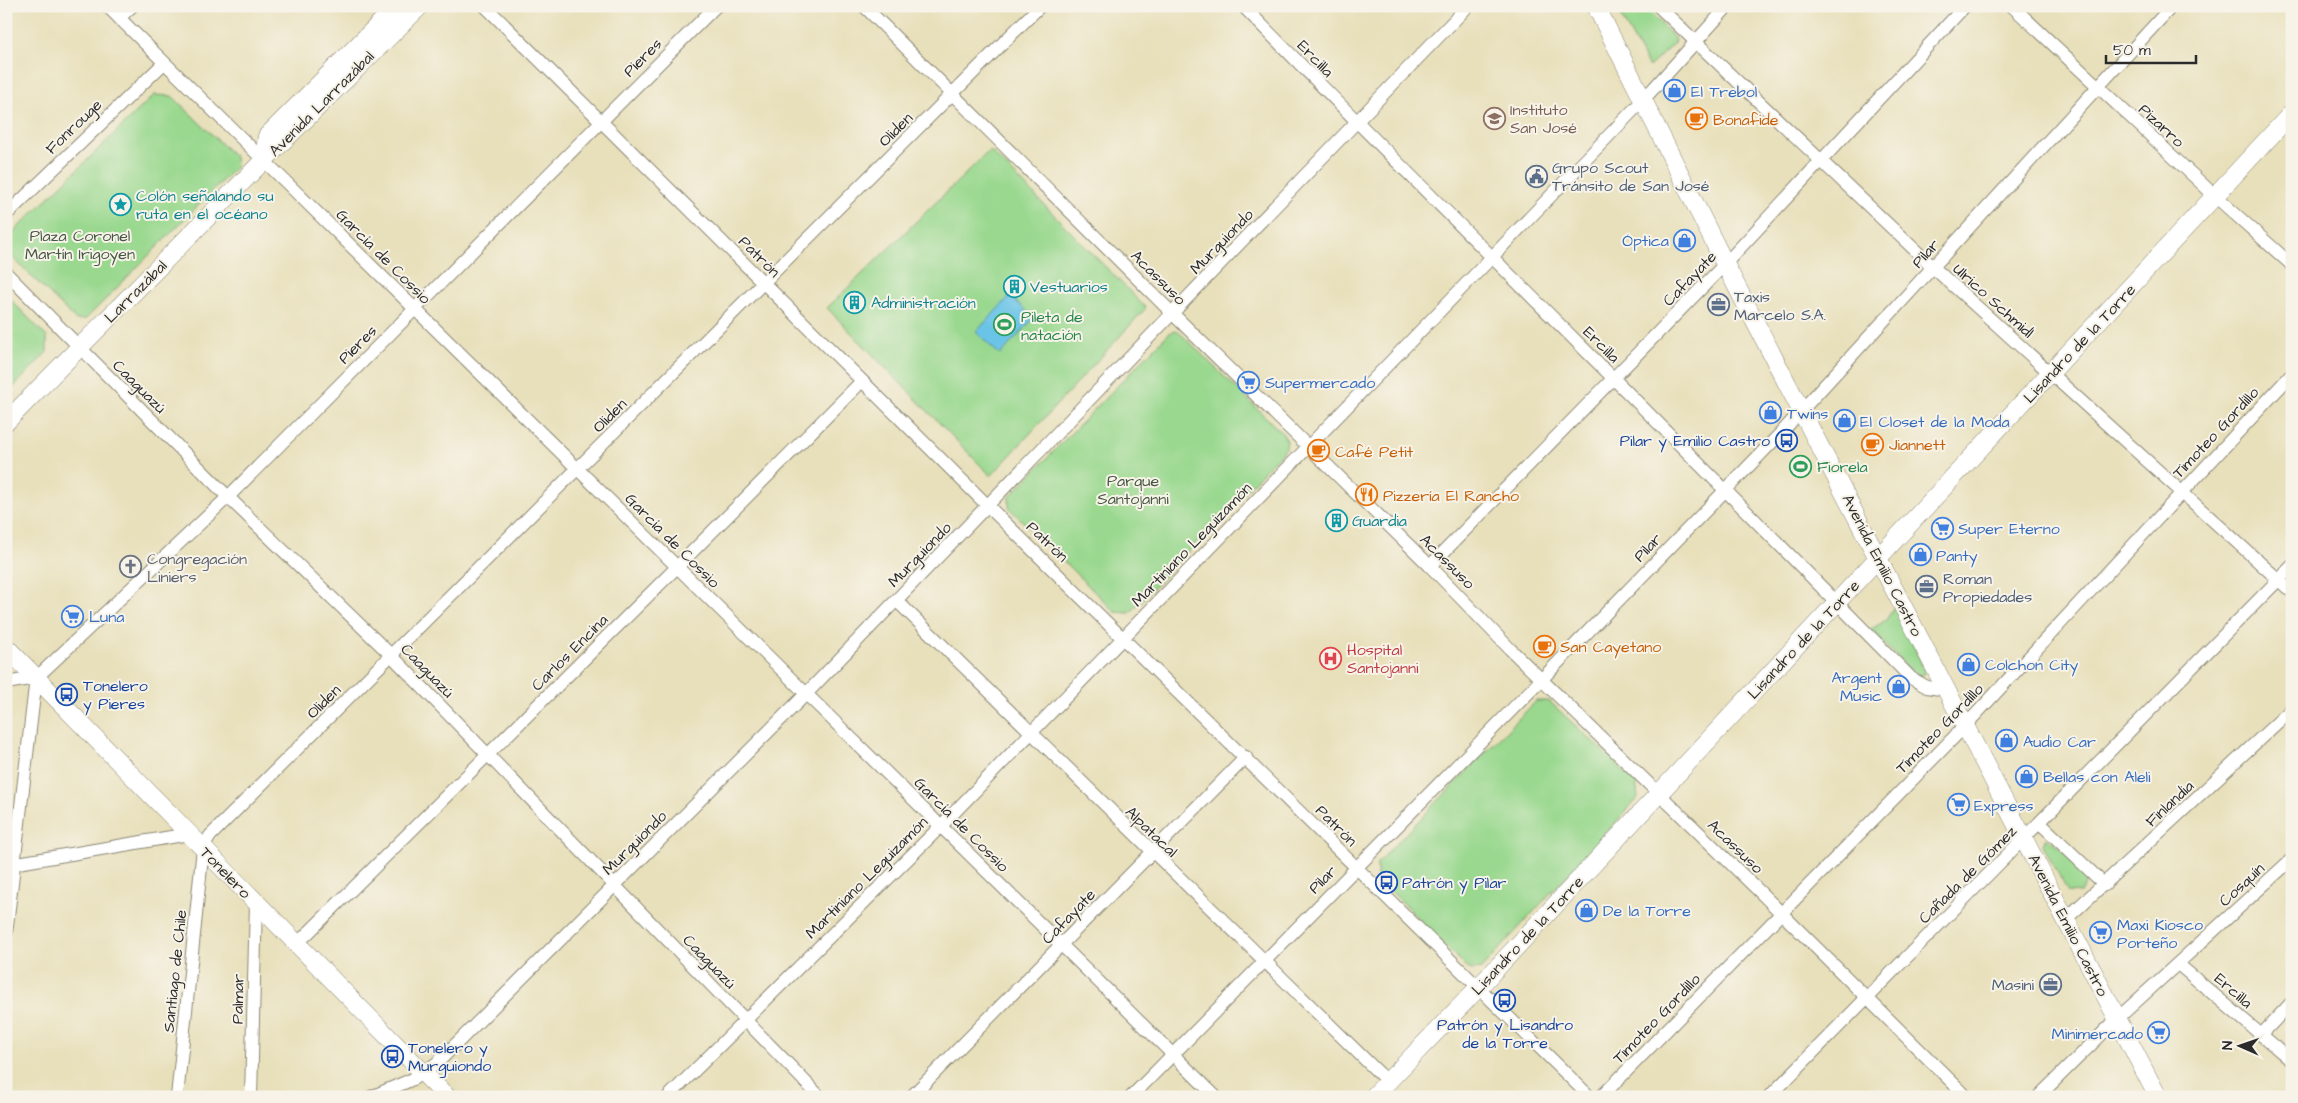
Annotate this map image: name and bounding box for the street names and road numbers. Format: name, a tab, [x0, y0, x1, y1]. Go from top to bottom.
street label: Pieres	[618, 33, 667, 82]
street label: Ercilla	[1292, 35, 1338, 82]
street label: Avenida Larrazábal	[264, 46, 379, 161]
street label: Fonrouge	[41, 94, 108, 160]
street label: Pizarro	[2134, 99, 2189, 153]
street label: Oliden	[874, 108, 918, 152]
street label: García de Cossio	[331, 204, 436, 309]
street label: Murguiondo	[1185, 204, 1259, 280]
street label: Patrón	[734, 231, 785, 282]
street label: Pilar	[1907, 234, 1945, 273]
street label: Acassuso	[1126, 245, 1191, 310]
street label: Cafayate	[1658, 246, 1723, 312]
street label: Larrazábal	[99, 255, 172, 328]
street label: Ulrico Schmidl	[1948, 258, 2039, 343]
street label: Lisandro de la Torre	[2019, 279, 2141, 408]
street label: Pieres	[333, 320, 382, 369]
street label: Ercilla	[1578, 321, 1625, 368]
street label: Caaguazú	[107, 355, 171, 419]
street label: Timoteo Gordillo	[2167, 382, 2264, 483]
street label: Oliden	[588, 394, 632, 438]
street label: Martiniano Leguizamón	[1126, 478, 1258, 612]
street label: García de Cossio	[620, 488, 725, 593]
street label: Avenida Emilio Castro	[1837, 491, 1928, 640]
street label: Patrón	[1021, 516, 1073, 567]
street label: Murguiondo	[883, 517, 957, 593]
street label: Pilar	[1629, 528, 1667, 567]
street label: Acassuso	[1415, 529, 1480, 594]
street label: Lisandro de la Torre	[1743, 575, 1865, 704]
street label: Carlos Encina	[526, 609, 613, 696]
street label: Caaguazú	[395, 639, 459, 704]
street label: Timoteo Gordillo	[1891, 679, 1989, 779]
street label: Oliden	[302, 680, 346, 724]
street label: García de Cossio	[909, 772, 1014, 877]
street label: Finlandia	[2141, 776, 2199, 832]
street label: Patrón	[1311, 800, 1362, 851]
street label: Alpatacal	[1120, 801, 1182, 862]
street label: Murguiondo	[598, 806, 673, 881]
street label: Martiniano Leguizamón	[801, 812, 934, 945]
street label: Acassuso	[1703, 815, 1768, 879]
street label: Cañada de Gómez	[1914, 821, 2022, 929]
street label: Tonelero	[195, 842, 256, 904]
street label: Avenida Emilio Castro	[2023, 851, 2114, 1000]
street label: Cosquín	[2214, 858, 2269, 912]
street label: Pilar	[1304, 860, 1342, 899]
street label: Lisandro de la Torre	[1467, 871, 1589, 1000]
street label: Cafayate	[1037, 884, 1102, 950]
street label: Santiago de Chile	[158, 908, 193, 1034]
street label: Caaguazú	[677, 930, 741, 995]
street label: Ercilla	[2210, 968, 2257, 1013]
street label: Timoteo Gordillo	[1608, 969, 1706, 1069]
street label: Palmar	[227, 974, 249, 1024]

